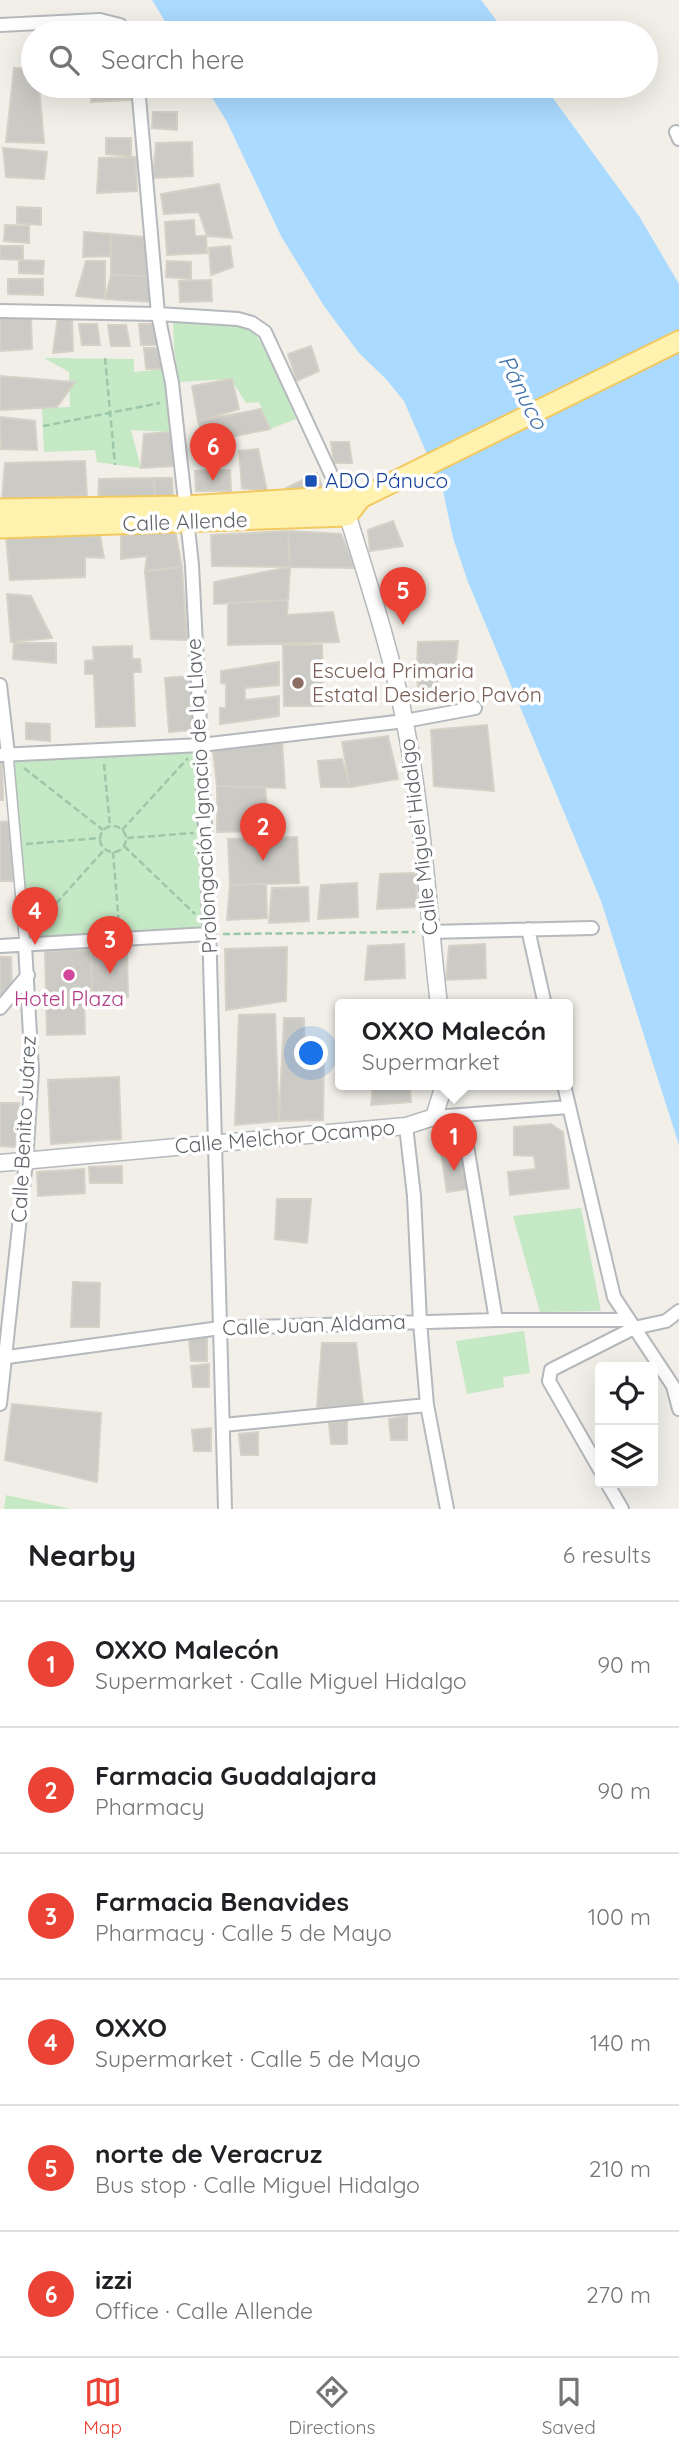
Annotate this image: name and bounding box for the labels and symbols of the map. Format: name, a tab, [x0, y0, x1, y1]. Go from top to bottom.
water label: Pánuco	[492, 350, 555, 435]
pin: 6	[190, 423, 236, 481]
place label: ADO Pánuco	[325, 467, 448, 493]
marker: ADO Pánuco	[303, 473, 319, 489]
street label: Calle Allende	[122, 506, 248, 536]
pin: 5	[380, 567, 426, 625]
street label: Prolongación Ignacio de la Llave	[180, 638, 222, 954]
place label: Escuela Primaria Estatal Desiderio Pavón	[312, 657, 542, 707]
marker: Escuela Primaria Estatal Desiderio Pavón	[290, 675, 306, 691]
street label: Calle Miguel Hidalgo	[393, 737, 443, 937]
pin: 2	[240, 803, 286, 861]
pin: 4	[12, 887, 58, 945]
pin: 3	[87, 916, 133, 974]
marker: Hotel Plaza	[61, 967, 77, 983]
place label: Hotel Plaza	[14, 985, 124, 1011]
street label: Calle Benito Juárez	[5, 1035, 41, 1223]
your location	[294, 1036, 328, 1070]
street label: Calle Melchor Ocampo	[174, 1113, 396, 1159]
pin: 1	[431, 1113, 477, 1171]
street label: Calle Juan Aldama	[222, 1308, 406, 1340]

